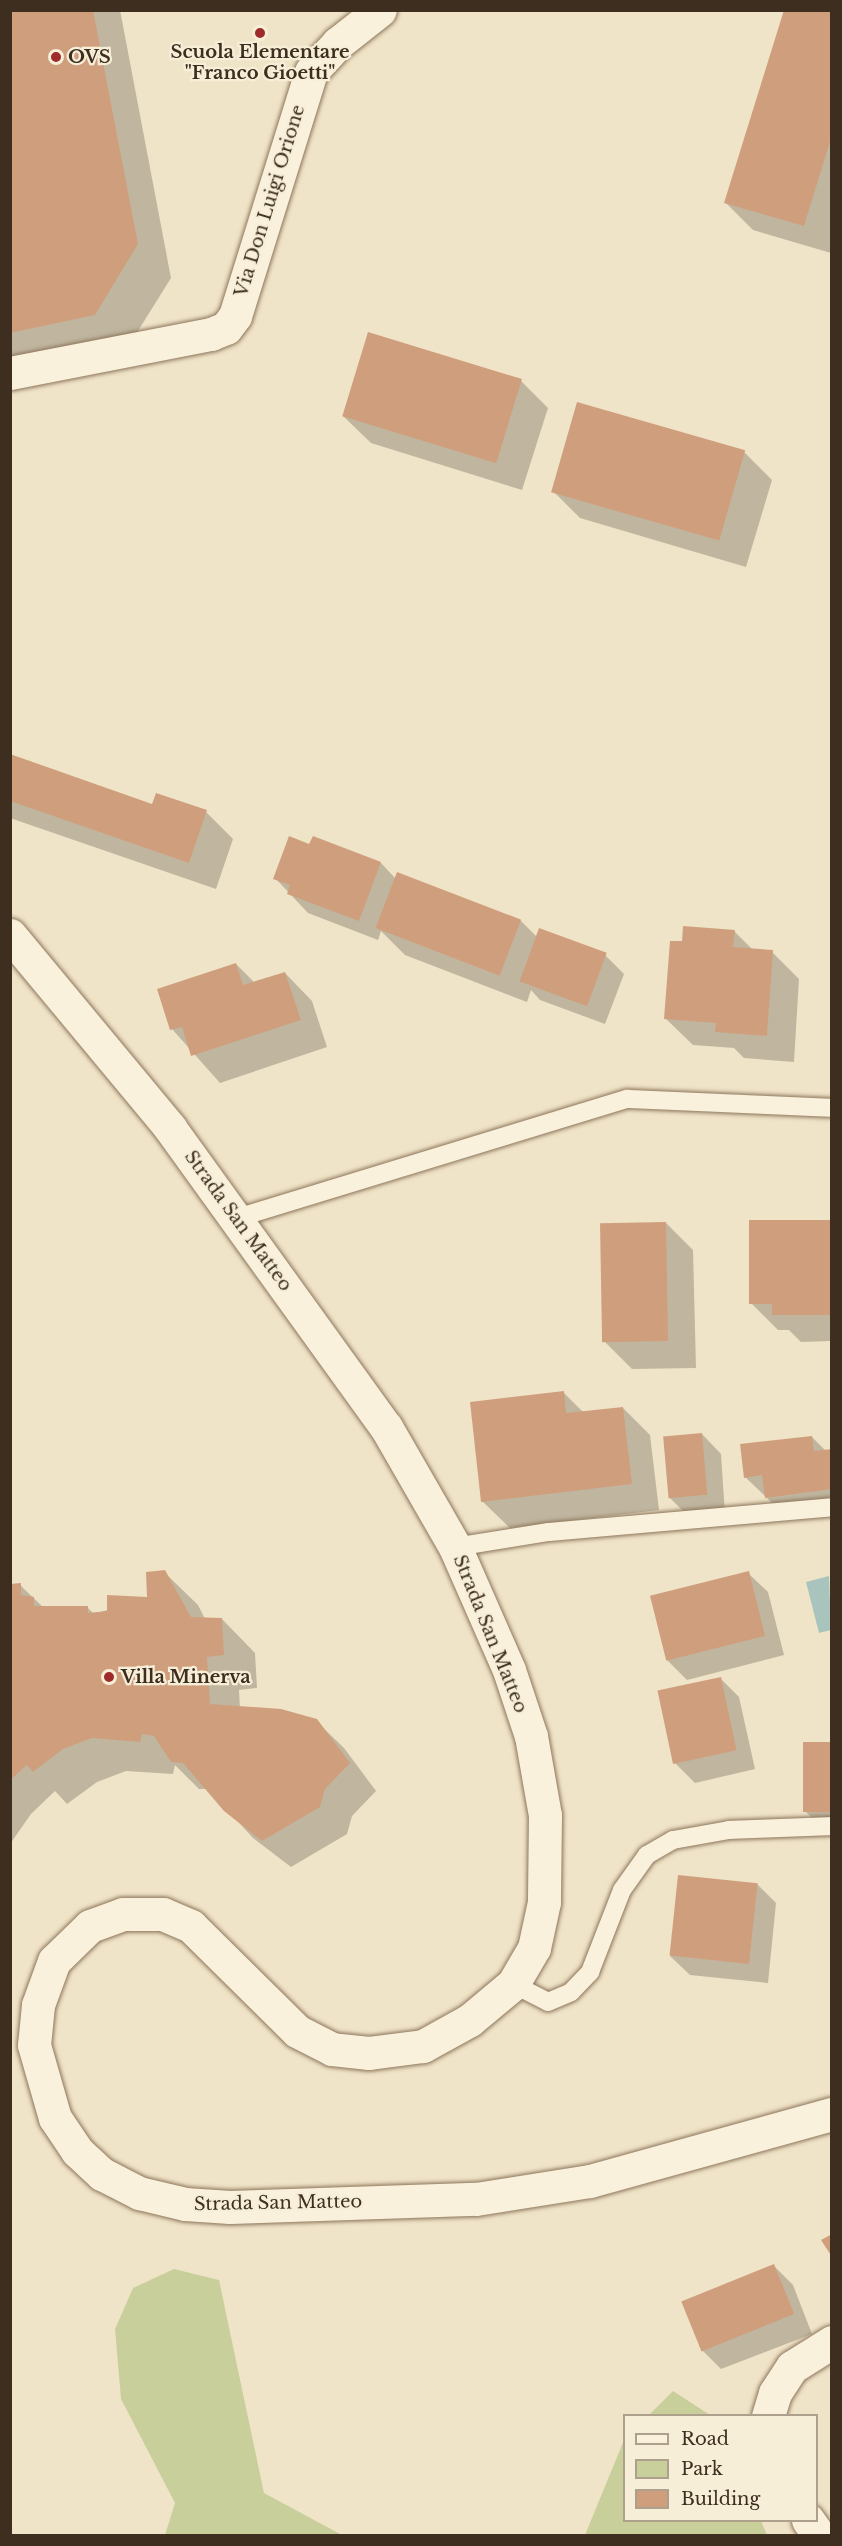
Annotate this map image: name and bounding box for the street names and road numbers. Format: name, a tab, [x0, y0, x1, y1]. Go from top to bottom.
street label: Via Don Luigi Orione	[230, 102, 310, 300]
street label: Strada San Matteo	[180, 1146, 296, 1296]
street label: Strada San Matteo	[448, 1552, 532, 1716]
street label: Strada San Matteo	[194, 2191, 362, 2215]

